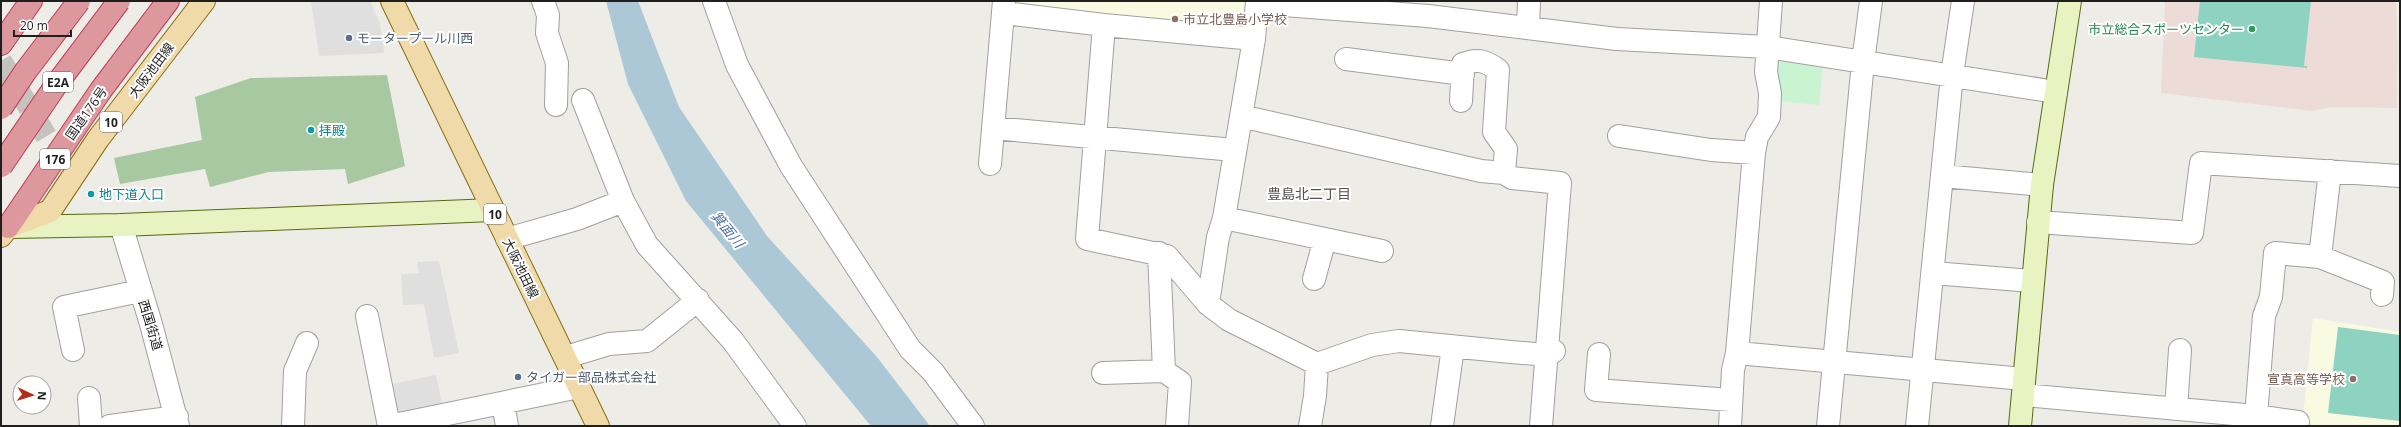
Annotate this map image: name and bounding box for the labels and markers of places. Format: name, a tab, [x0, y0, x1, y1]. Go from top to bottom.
place label: 市立北豊島小学校	[1183, 10, 1287, 28]
marker: 市立北豊島小学校	[1170, 14, 1180, 24]
place label: 市立総合スポーツセンター	[2088, 20, 2244, 38]
marker: 市立総合スポーツセンター	[2247, 24, 2257, 34]
place label: モータープール川西	[357, 29, 473, 47]
marker: モータープール川西	[344, 33, 354, 43]
place label: 拝殿	[319, 121, 345, 139]
marker: 拝殿	[306, 125, 316, 135]
place label: 地下道入口	[99, 185, 164, 203]
marker: 地下道入口	[86, 189, 96, 199]
place label: タイガー部品株式会社	[526, 368, 656, 386]
place label: 宣真高等学校	[2267, 370, 2345, 388]
marker: タイガー部品株式会社	[513, 372, 523, 382]
marker: 宣真高等学校	[2348, 374, 2358, 384]

